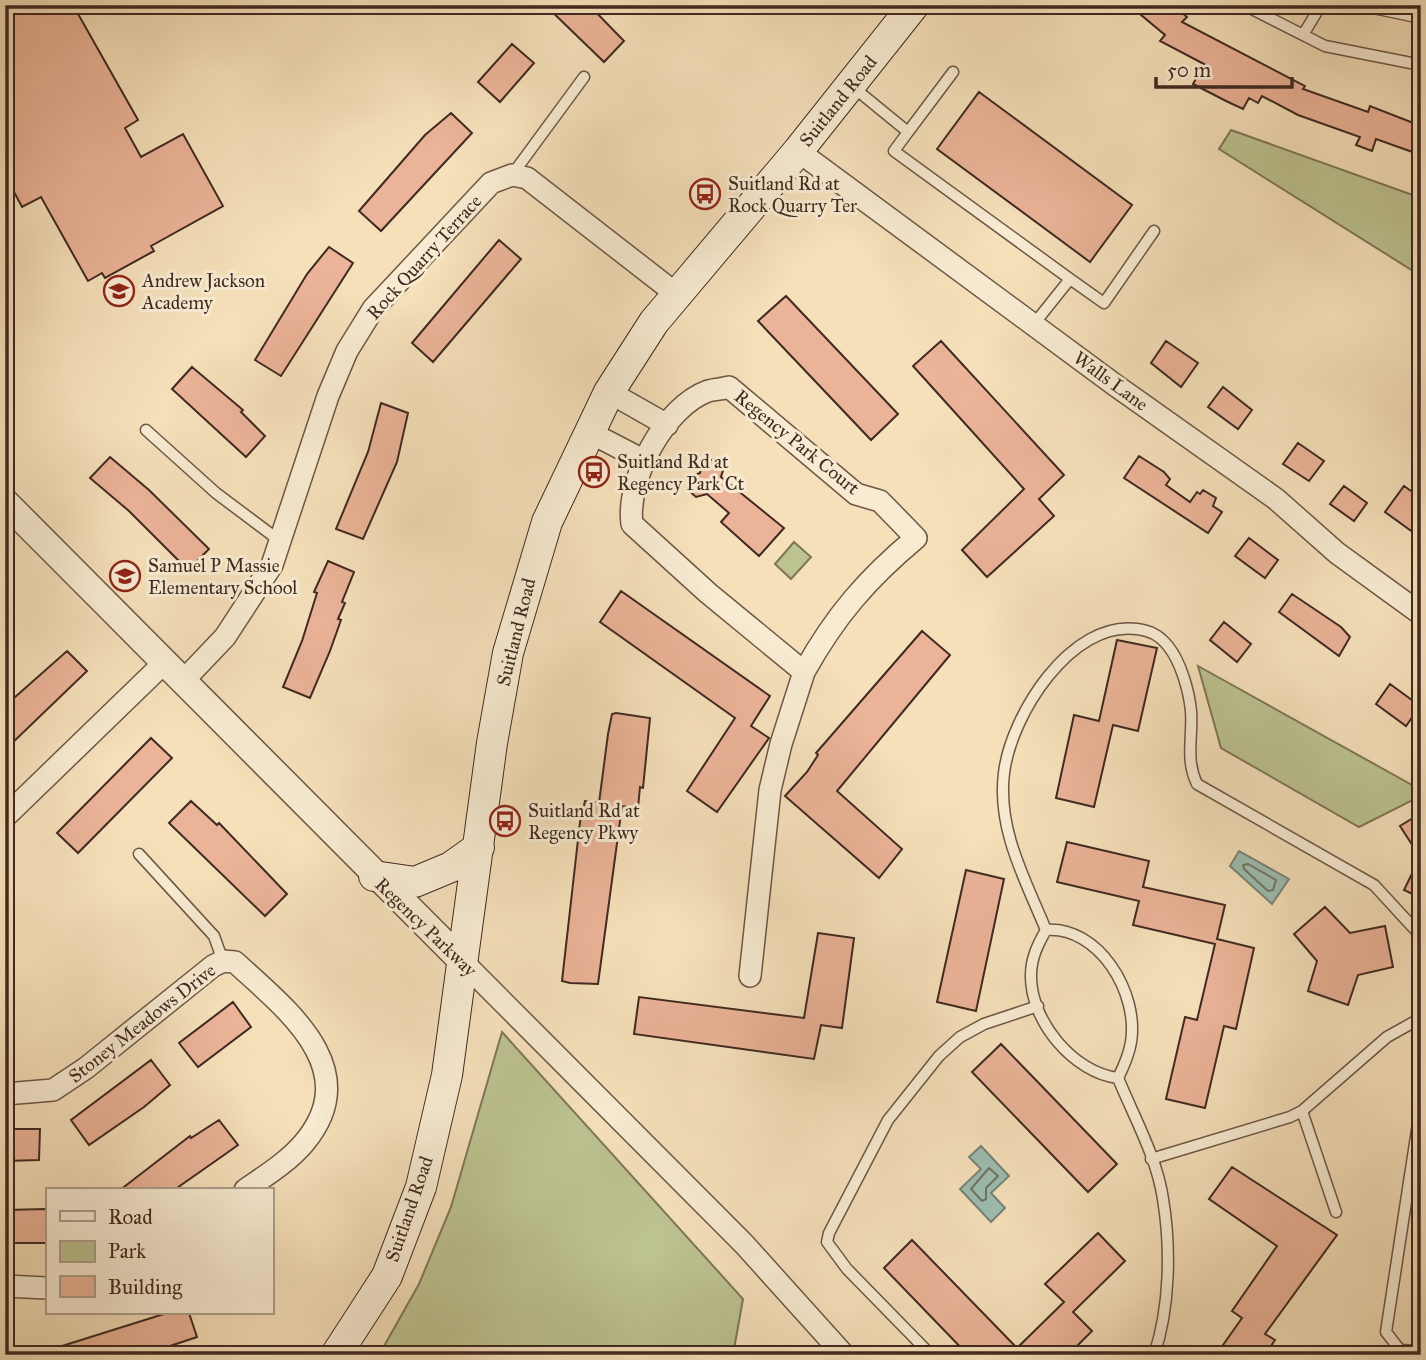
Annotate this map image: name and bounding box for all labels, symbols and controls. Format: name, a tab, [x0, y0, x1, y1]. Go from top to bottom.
scale bar	[1156, 46, 1293, 90]
street label: Suitland Road	[794, 50, 882, 151]
text: 50 m	[1167, 57, 1212, 83]
place label: Suitland Rd at Rock Quarry Ter	[728, 172, 858, 217]
bus stop icon: Suitland Rd at Rock Quarry Ter	[688, 177, 722, 211]
street label: Rock Quarry Terrace	[362, 190, 486, 324]
place label: Andrew Jackson Academy	[141, 269, 265, 314]
school or university icon: Andrew Jackson Academy	[102, 274, 136, 308]
street label: Walls Lane	[1069, 346, 1153, 416]
street label: Regency Park Court	[729, 384, 864, 500]
place label: Suitland Rd at Regency Park Ct	[617, 450, 745, 496]
bus stop icon: Suitland Rd at Regency Park Ct	[577, 455, 611, 489]
place label: Samuel P Massie Elementary School	[148, 554, 298, 599]
school or university icon: Samuel P Massie Elementary School	[108, 559, 142, 593]
street label: Suitland Road	[491, 575, 541, 688]
place label: Suitland Rd at Regency Pkwy	[528, 799, 640, 845]
bus stop icon: Suitland Rd at Regency Pkwy	[488, 804, 522, 838]
street label: Regency Parkway	[370, 873, 482, 983]
street label: Stoney Meadows Drive	[64, 958, 220, 1088]
street label: Suitland Road	[380, 1153, 438, 1265]
legend	[46, 1188, 273, 1314]
text: Road	[108, 1204, 153, 1230]
text: Park	[108, 1238, 146, 1264]
text: Building	[108, 1274, 182, 1300]

